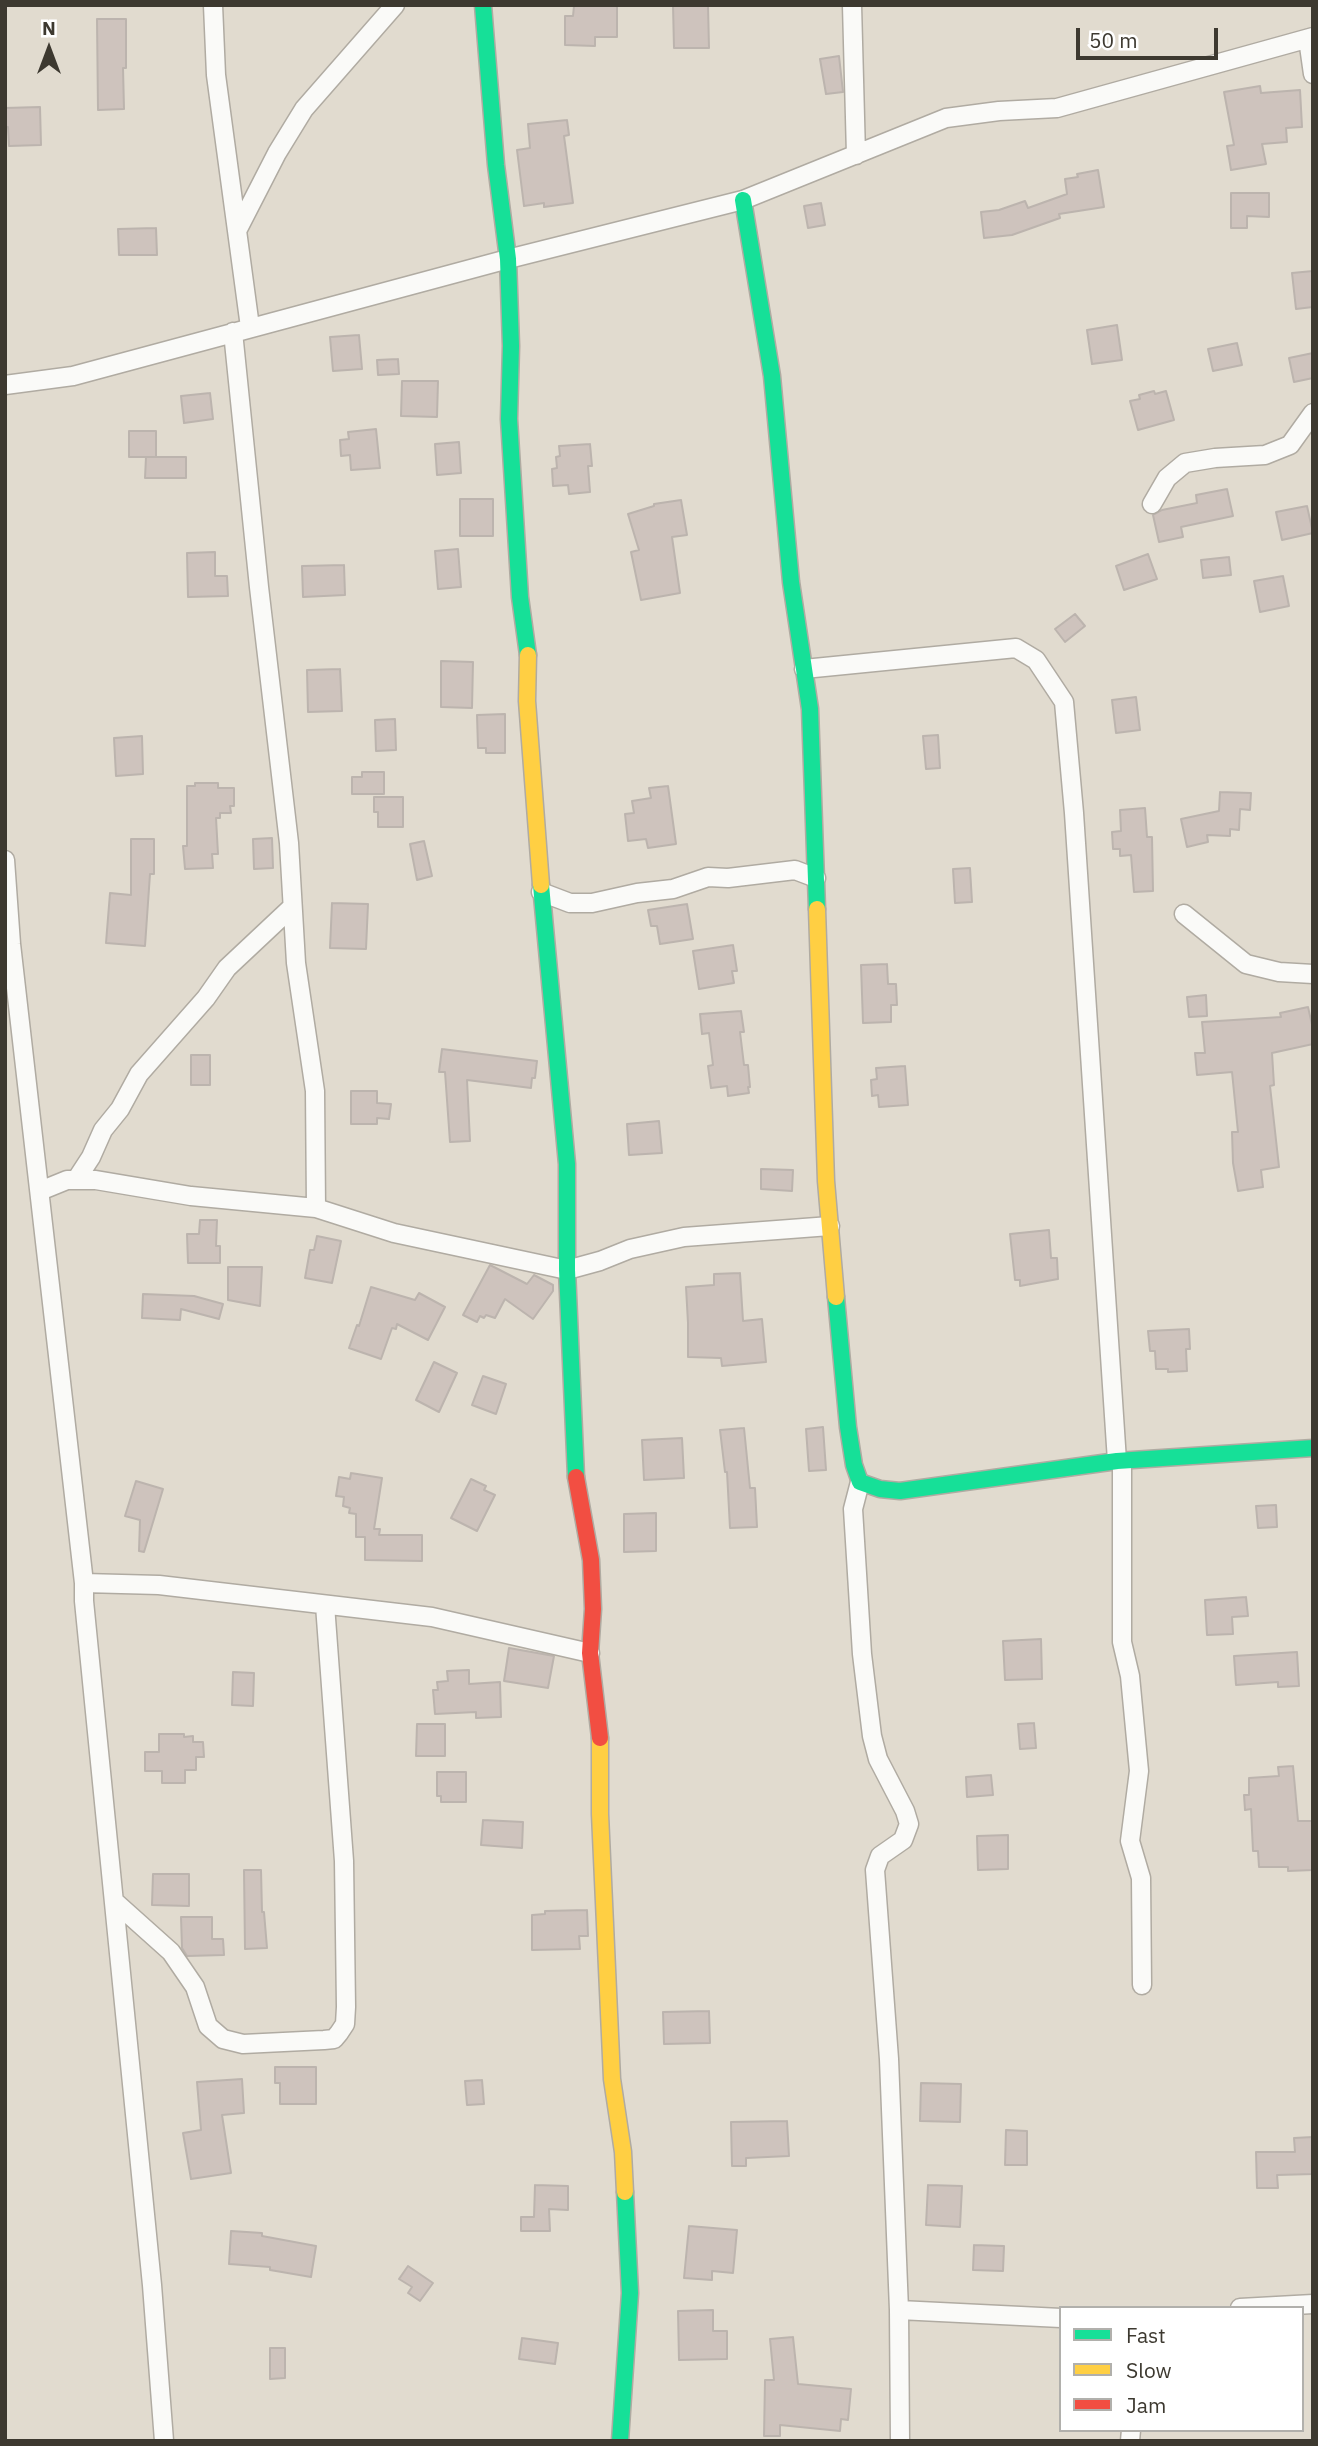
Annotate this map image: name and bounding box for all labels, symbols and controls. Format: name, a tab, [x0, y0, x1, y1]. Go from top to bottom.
north arrow	[14, 14, 84, 84]
scale bar	[1080, 14, 1222, 58]
text: N	[42, 16, 56, 40]
text: 50 m	[1089, 26, 1138, 54]
legend	[1059, 2306, 1304, 2432]
text: Fast	[1126, 2321, 1166, 2349]
text: Slow	[1126, 2356, 1172, 2384]
text: Jam	[1126, 2391, 1166, 2419]

